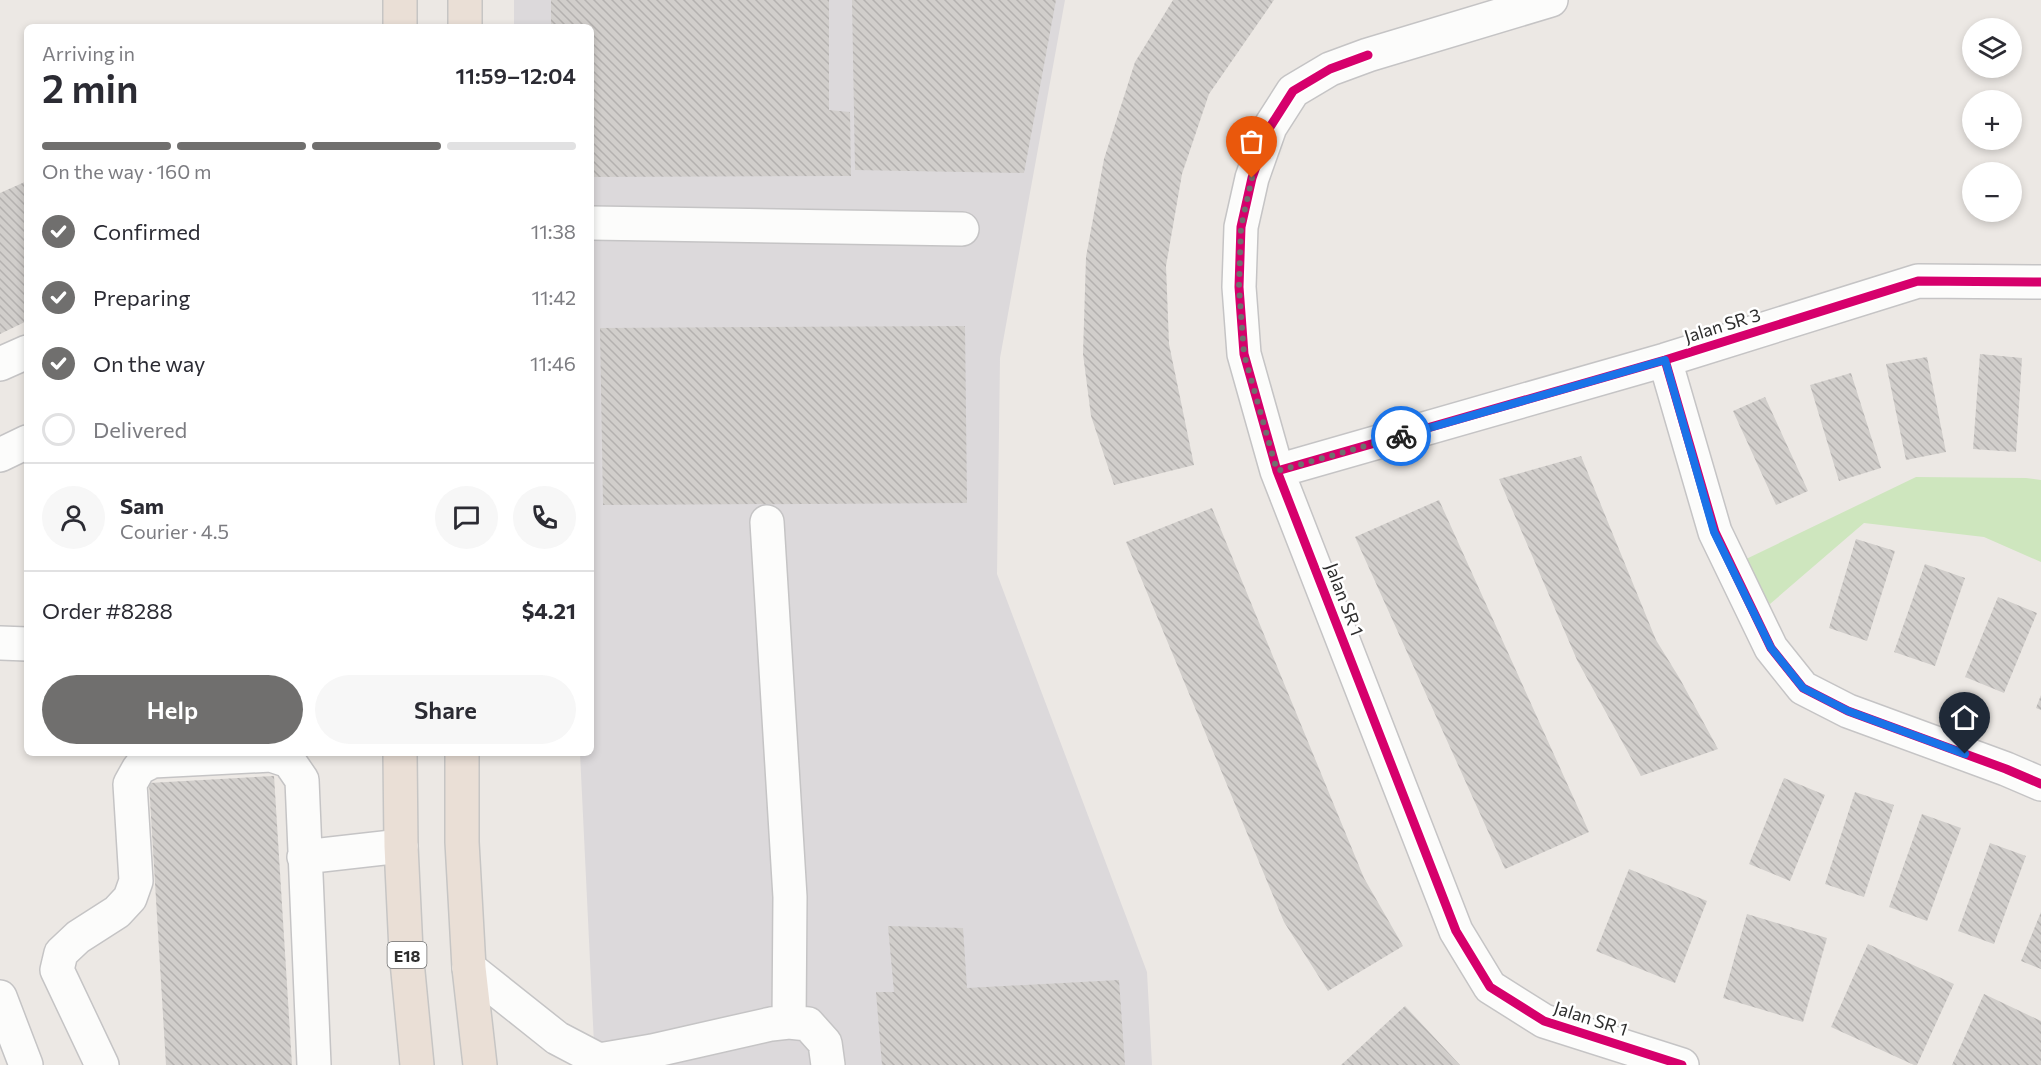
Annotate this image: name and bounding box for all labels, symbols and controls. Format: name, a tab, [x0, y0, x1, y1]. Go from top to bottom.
map controls	[1962, 18, 2022, 222]
button: layers	[1962, 18, 2022, 78]
text: Arriving in	[42, 41, 135, 65]
text: 11:59–12:04	[456, 62, 576, 89]
text: 2 min	[42, 63, 139, 111]
button: +	[1962, 90, 2022, 150]
pin	[1226, 116, 1277, 178]
icon: bag	[1235, 125, 1268, 158]
text: On the way · 160 m	[42, 159, 211, 183]
button: −	[1962, 162, 2022, 222]
icon: check	[42, 215, 75, 248]
text: Confirmed	[93, 218, 200, 245]
text: 11:38	[531, 219, 576, 243]
icon: check	[42, 281, 75, 314]
text: Preparing	[93, 284, 190, 311]
text: 11:42	[531, 285, 576, 309]
street label: Jalan SR 3	[1681, 303, 1763, 347]
icon: check	[42, 347, 75, 380]
text: On the way	[93, 350, 205, 377]
text: 11:46	[530, 351, 576, 375]
courier	[1371, 406, 1431, 466]
text: Delivered	[93, 416, 187, 443]
icon: bike	[1385, 420, 1418, 453]
button: person	[42, 486, 105, 549]
button: chat	[435, 486, 498, 549]
button: phone	[513, 486, 576, 549]
text: Sam	[120, 492, 164, 519]
text: Courier · 4.5	[120, 519, 229, 543]
street label: Jalan SR 1	[1321, 560, 1369, 638]
text: Order #8288	[42, 597, 173, 624]
text: $4.21	[522, 597, 576, 624]
button: Help	[42, 675, 303, 744]
button: Share	[315, 675, 576, 744]
pin	[1939, 692, 1990, 754]
icon: home	[1948, 701, 1981, 734]
road number: E18	[388, 942, 426, 968]
street label: Jalan SR 1	[1551, 996, 1631, 1040]

